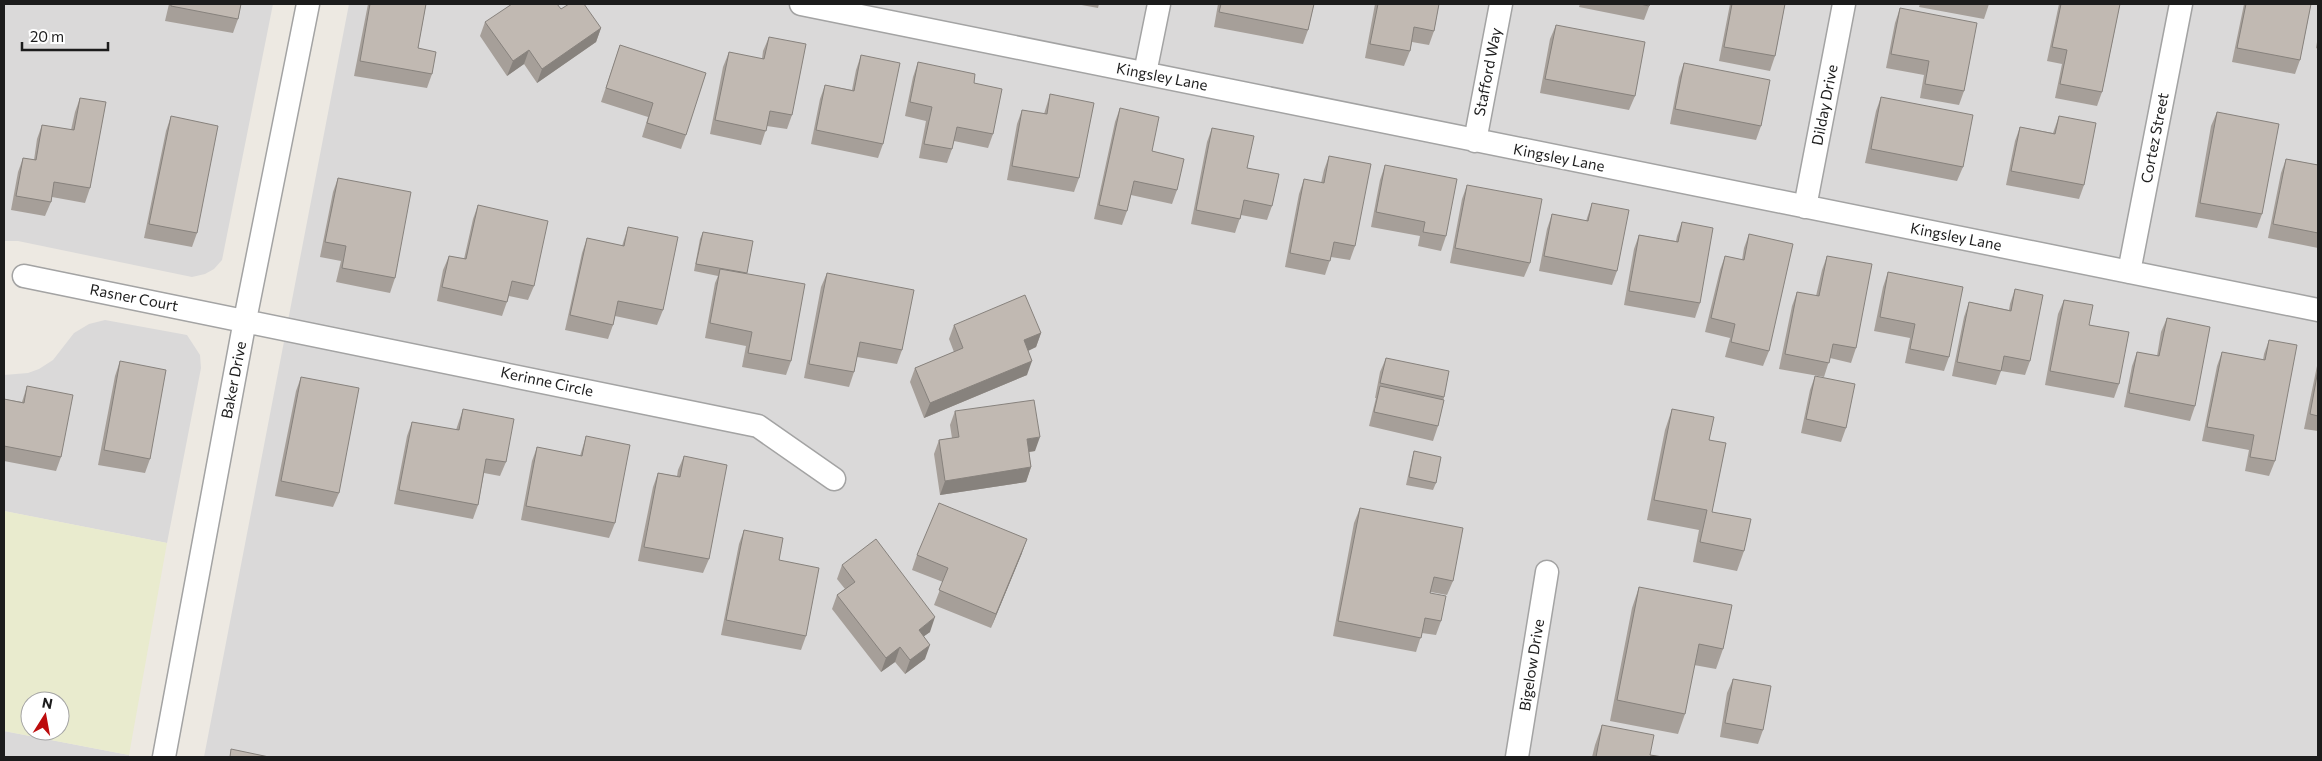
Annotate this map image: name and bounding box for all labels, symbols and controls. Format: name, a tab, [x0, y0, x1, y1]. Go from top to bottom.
scale bar	[22, 20, 109, 52]
street label: Stafford Way	[1470, 26, 1504, 118]
text: 20 m	[30, 27, 64, 45]
street label: Kingsley Lane	[1115, 58, 1209, 94]
street label: Dilday Drive	[1807, 63, 1841, 147]
street label: Cortez Street	[2136, 91, 2172, 185]
street label: Kingsley Lane	[1512, 139, 1606, 175]
street label: Kingsley Lane	[1909, 218, 2003, 254]
street label: Rasner Court	[88, 280, 180, 314]
street label: Baker Drive	[217, 340, 249, 420]
street label: Kerinne Circle	[499, 362, 595, 400]
street label: Bigelow Drive	[1515, 617, 1547, 712]
north arrow	[20, 691, 70, 741]
text: N	[41, 693, 54, 712]

